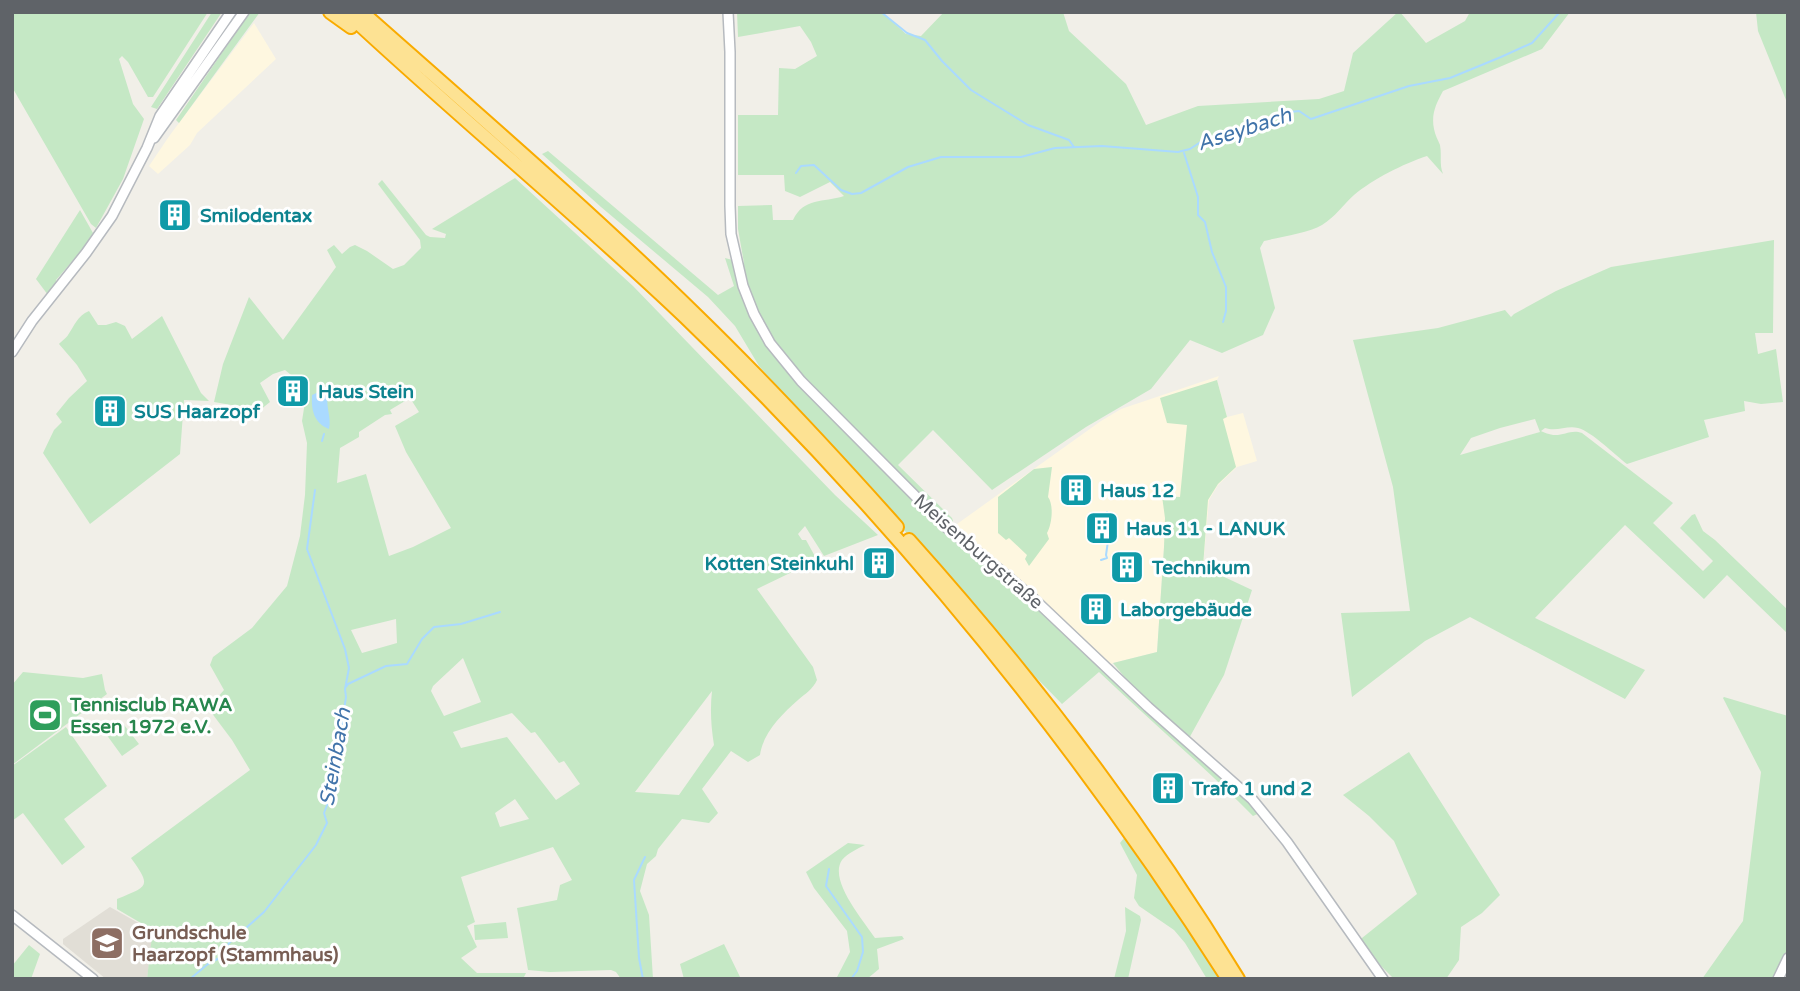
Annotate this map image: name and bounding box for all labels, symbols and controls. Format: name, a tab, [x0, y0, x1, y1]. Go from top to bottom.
water label: Aseybach	[1194, 102, 1296, 156]
building icon: Smilodentax	[156, 196, 194, 234]
place label: Smilodentax	[200, 205, 312, 227]
building icon: Haus Stein	[274, 372, 312, 410]
place label: Haus Stein	[318, 381, 414, 403]
building icon: SUS Haarzopf	[91, 392, 129, 430]
place label: SUS Haarzopf	[134, 401, 261, 424]
building icon: Haus 12	[1057, 471, 1095, 509]
place label: Haus 12	[1100, 480, 1174, 502]
street label: Meisenburgstraße	[909, 490, 1047, 614]
building icon: Haus 11 - LANUK	[1083, 509, 1121, 547]
place label: Haus 11 - LANUK	[1126, 518, 1285, 540]
building icon: Kotten Steinkuhl	[860, 544, 898, 582]
building icon: Technikum	[1108, 548, 1146, 586]
place label: Kotten Steinkuhl	[704, 553, 854, 575]
place label: Technikum	[1151, 557, 1250, 579]
building icon: Laborgebäude	[1077, 590, 1115, 628]
place label: Laborgebäude	[1120, 599, 1252, 622]
place label: Tennisclub RAWA Essen 1972 e.V.	[69, 694, 233, 738]
sports icon: Tennisclub RAWA Essen 1972 e.V.	[26, 696, 64, 734]
water label: Steinbach	[315, 705, 357, 808]
building icon: Trafo 1 und 2	[1149, 769, 1187, 807]
place label: Trafo 1 und 2	[1191, 778, 1312, 800]
place label: Grundschule Haarzopf (Stammhaus)	[132, 922, 339, 967]
school or university icon: Grundschule Haarzopf (Stammhaus)	[88, 924, 126, 962]

